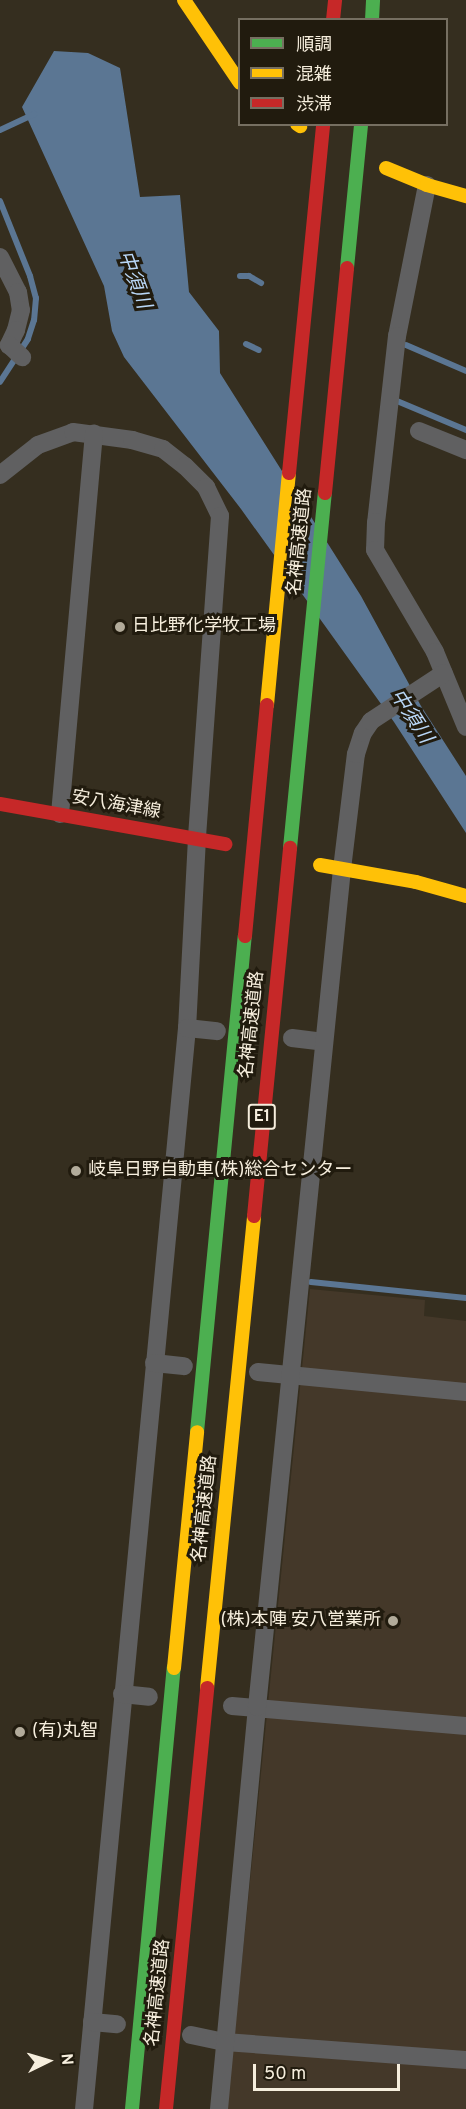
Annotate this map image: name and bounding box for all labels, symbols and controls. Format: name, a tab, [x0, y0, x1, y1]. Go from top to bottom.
legend	[238, 18, 448, 126]
text: 順調	[296, 34, 332, 57]
text: 混雑	[296, 64, 332, 87]
text: 渋滞	[296, 94, 332, 117]
water label: 中須川	[111, 248, 155, 312]
street label: 名神高速道路	[285, 487, 317, 597]
place label: 日比野化学牧工場	[132, 616, 276, 638]
marker: 日比野化学牧工場	[113, 620, 127, 634]
water label: 中須川	[384, 685, 436, 749]
street label: 安八海津線	[70, 788, 162, 824]
street label: 名神高速道路	[237, 970, 269, 1080]
road number: E1	[247, 1104, 277, 1130]
place label: 岐阜日野自動車(株)総合センター	[88, 1160, 352, 1182]
marker: 岐阜日野自動車(株)総合センター	[69, 1164, 83, 1178]
street label: 名神高速道路	[190, 1454, 222, 1564]
place label: (株)本陣 安八営業所	[220, 1610, 381, 1632]
marker: (株)本陣 安八営業所	[386, 1614, 400, 1628]
place label: (有)丸智	[32, 1721, 98, 1743]
marker: (有)丸智	[13, 1725, 27, 1739]
street label: 名神高速道路	[143, 1938, 175, 2048]
north arrow	[18, 2031, 78, 2091]
scale bar	[256, 2052, 403, 2090]
text: N	[55, 2053, 76, 2066]
text: 50 m	[264, 2063, 306, 2086]

